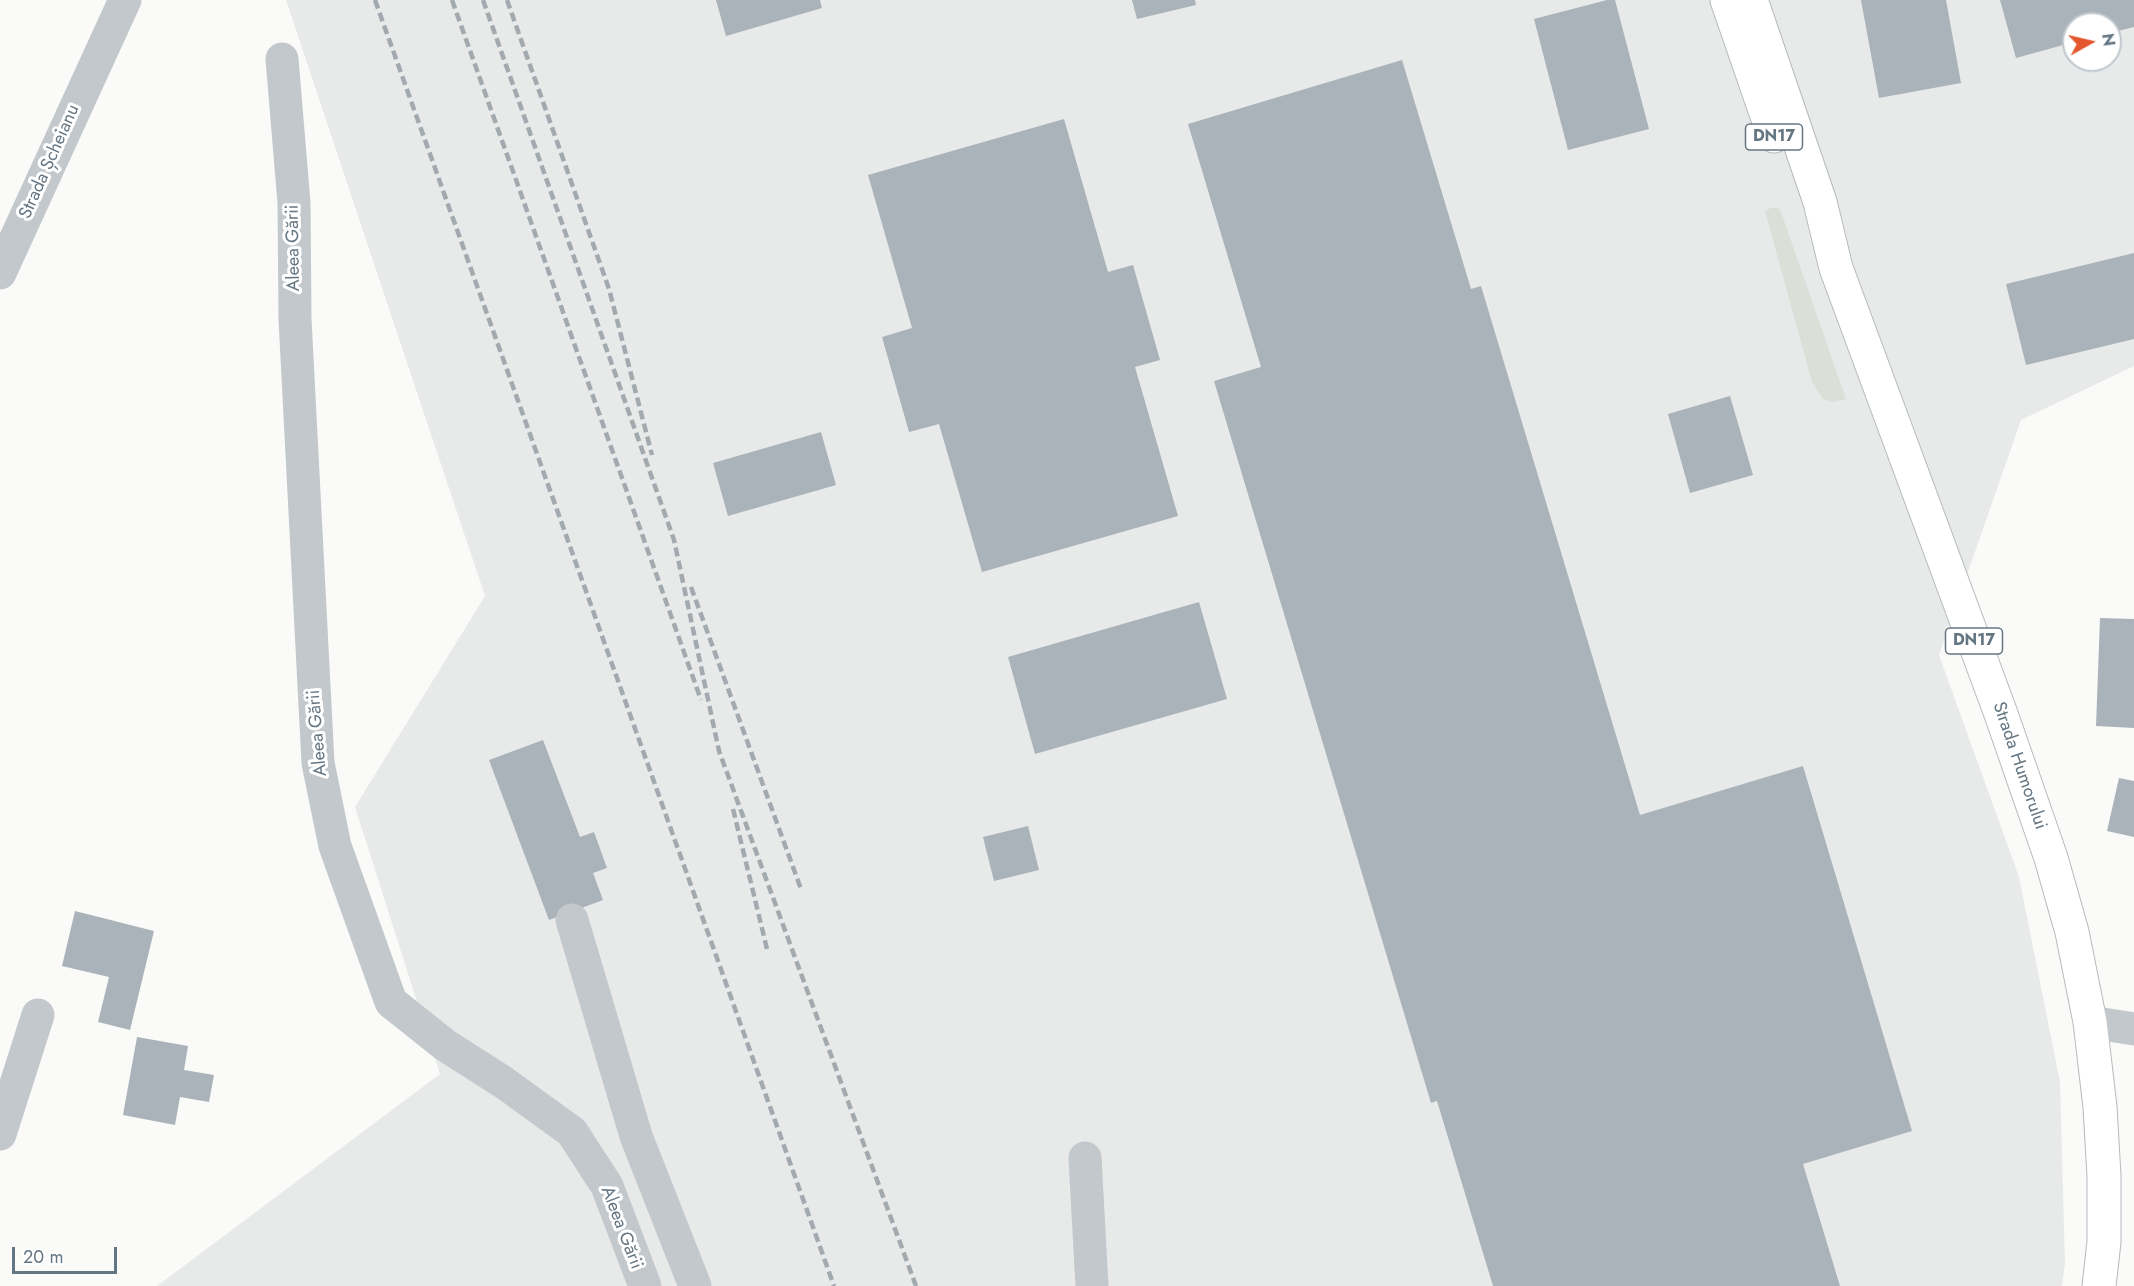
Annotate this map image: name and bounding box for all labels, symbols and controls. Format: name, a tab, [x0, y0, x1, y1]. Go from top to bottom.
north arrow	[2062, 12, 2122, 72]
text: N	[2096, 32, 2121, 48]
street label: Strada Șcheianu	[15, 102, 85, 222]
road number: DN17	[1746, 124, 1802, 150]
street label: Aleea Gării	[282, 204, 306, 292]
road number: DN17	[1946, 628, 2002, 654]
street label: Aleea Gării	[303, 689, 333, 777]
street label: Strada Humorului	[1987, 699, 2051, 833]
street label: Aleea Gării	[595, 1184, 647, 1272]
scale bar	[15, 1235, 120, 1273]
text: 20 m	[23, 1244, 63, 1270]

